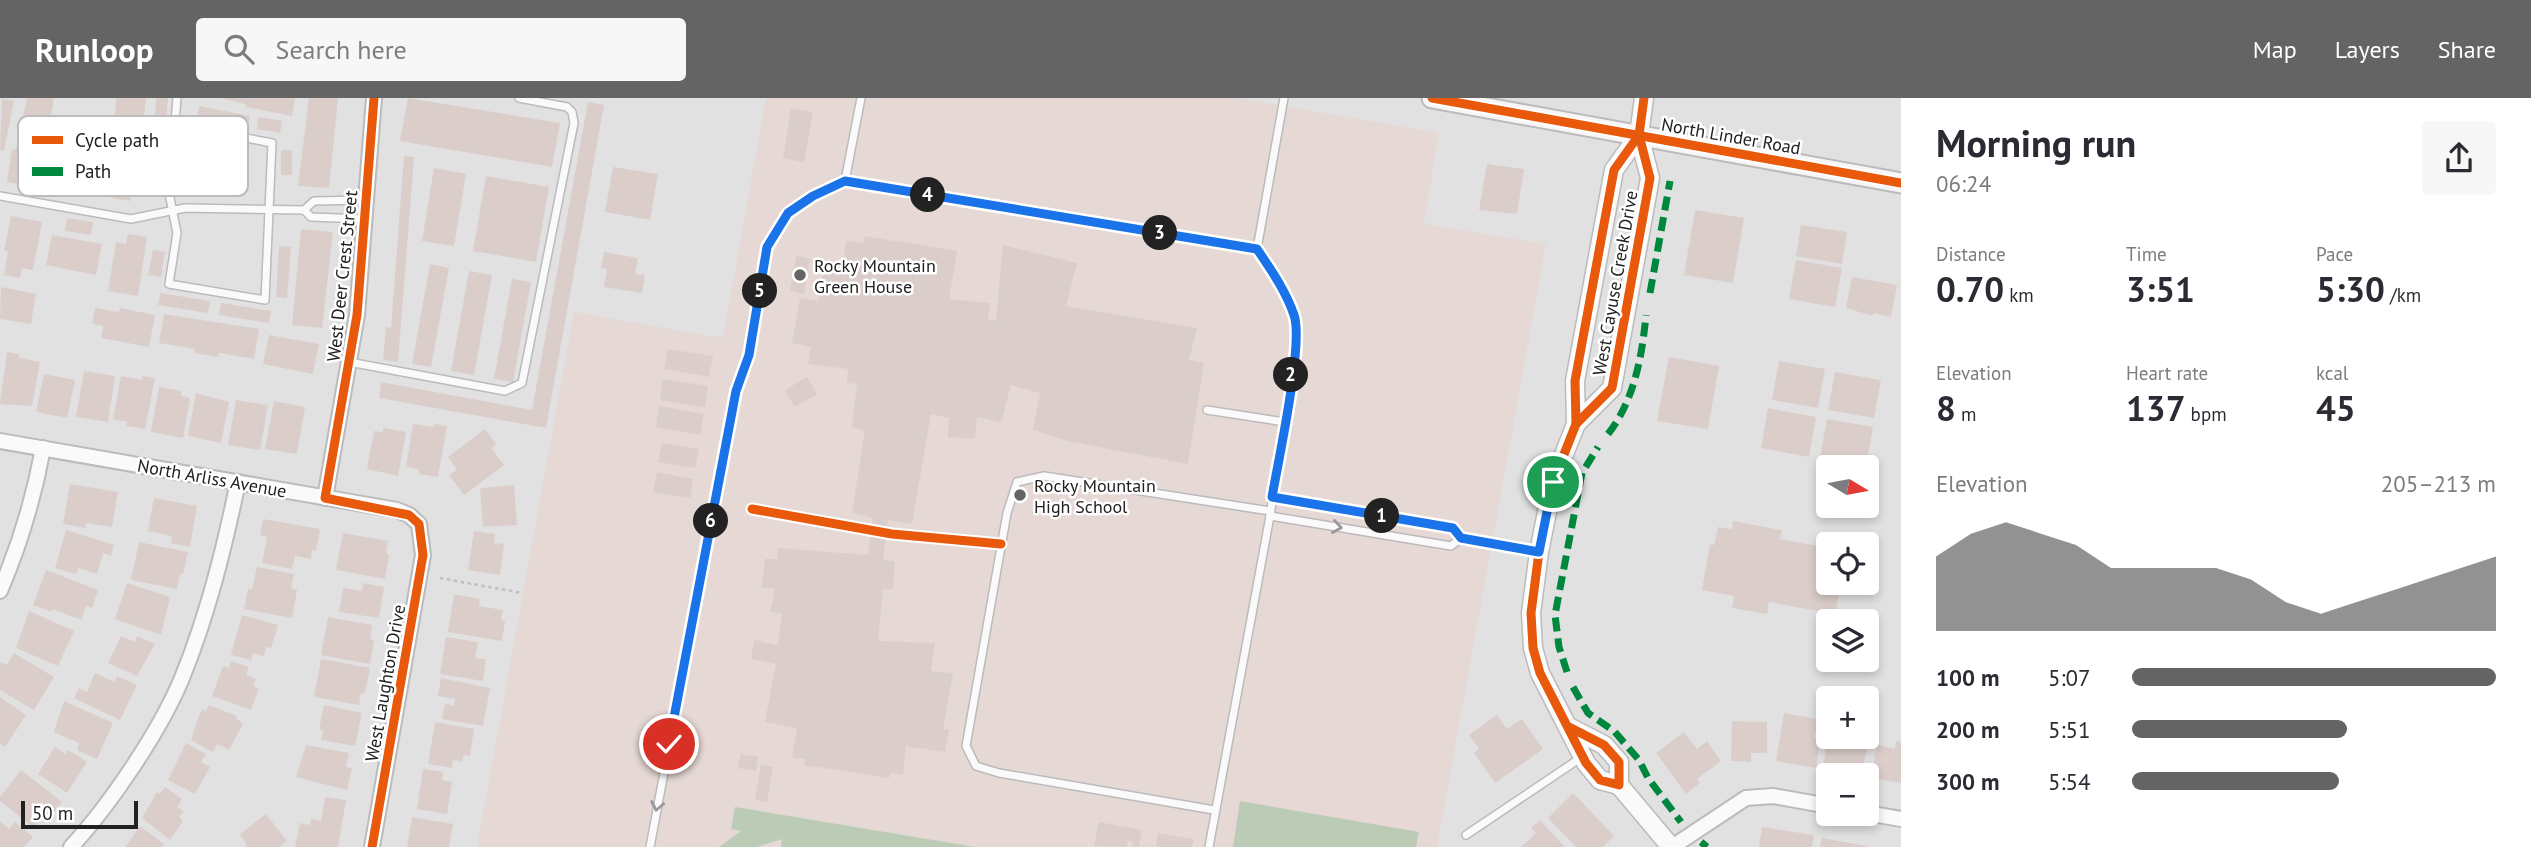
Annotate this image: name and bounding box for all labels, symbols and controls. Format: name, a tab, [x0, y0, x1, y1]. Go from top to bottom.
search box	[196, 18, 686, 81]
text: Runloop	[35, 28, 154, 71]
icon: search	[220, 30, 258, 68]
text: Search here	[276, 33, 407, 66]
text: Map	[2253, 34, 2297, 65]
text: Layers	[2335, 34, 2400, 65]
text: Share	[2438, 34, 2496, 65]
street label: North Linder Road	[1660, 112, 1802, 160]
legend	[18, 116, 248, 196]
text: Morning run	[1936, 118, 2136, 167]
button: share	[2422, 121, 2496, 195]
text: Cycle path	[75, 128, 159, 152]
text: Path	[75, 159, 111, 183]
text: 06:24	[1936, 169, 1991, 198]
pin: 4	[911, 178, 946, 212]
text: 4	[922, 182, 933, 206]
street label: West Deer Crest Street	[322, 189, 362, 363]
street label: West Cayuse Creek Drive	[1587, 189, 1643, 377]
pin: 3	[1142, 216, 1178, 250]
text: 3	[1154, 220, 1165, 244]
text: Distance	[1936, 242, 2006, 266]
text: Time	[2126, 242, 2167, 266]
text: Pace	[2316, 242, 2353, 266]
place label: Rocky Mountain Green House	[814, 254, 936, 298]
text: 0.70	[1936, 266, 2004, 312]
text: 3:51	[2126, 266, 2195, 312]
text: 5:30	[2316, 266, 2385, 312]
marker: Rocky Mountain Green House	[792, 267, 808, 283]
pin: 5	[742, 274, 778, 308]
text: 5	[754, 278, 765, 302]
text: km	[2004, 283, 2034, 307]
text: /km	[2385, 283, 2421, 307]
pin: 2	[1274, 358, 1308, 392]
text: Elevation	[1936, 361, 2012, 385]
text: Heart rate	[2126, 361, 2208, 385]
text: kcal	[2316, 361, 2348, 385]
text: 2	[1285, 362, 1296, 386]
text: 8	[1936, 385, 1956, 431]
text: 137	[2126, 385, 2186, 431]
text: 45	[2316, 385, 2356, 431]
text: m	[1956, 402, 1976, 426]
text: bpm	[2186, 402, 2227, 426]
pin	[1523, 452, 1583, 512]
street label: North Arliss Avenue	[136, 454, 288, 502]
north arrow	[1816, 455, 1880, 518]
map controls	[1816, 455, 1879, 826]
icon: arrive	[1534, 463, 1572, 501]
text: Elevation	[1936, 469, 2028, 498]
text: 205–213 m	[2381, 469, 2496, 498]
place label: Rocky Mountain High School	[1034, 474, 1156, 518]
marker: Rocky Mountain High School	[1012, 487, 1028, 503]
pin: 1	[1364, 498, 1400, 534]
text: 1	[1376, 503, 1387, 527]
pin: 6	[694, 504, 728, 538]
text: 6	[705, 508, 716, 532]
one-way arrow	[1331, 519, 1343, 534]
button: locate	[1816, 532, 1879, 595]
street label: West Laughton Drive	[360, 603, 410, 763]
button: layers	[1816, 609, 1879, 672]
text: 100 m	[1936, 663, 1999, 692]
text: 5:07	[2048, 663, 2091, 692]
button: +	[1816, 686, 1879, 749]
pin	[639, 714, 699, 774]
text: 200 m	[1936, 715, 1999, 744]
text: 5:51	[2048, 715, 2091, 744]
icon: check	[650, 725, 688, 763]
button: −	[1816, 763, 1879, 826]
text: 300 m	[1936, 767, 1999, 796]
text: 5:54	[2048, 767, 2091, 796]
scale bar	[21, 798, 138, 830]
one-way arrow	[650, 800, 665, 812]
text: 50 m	[32, 801, 73, 825]

